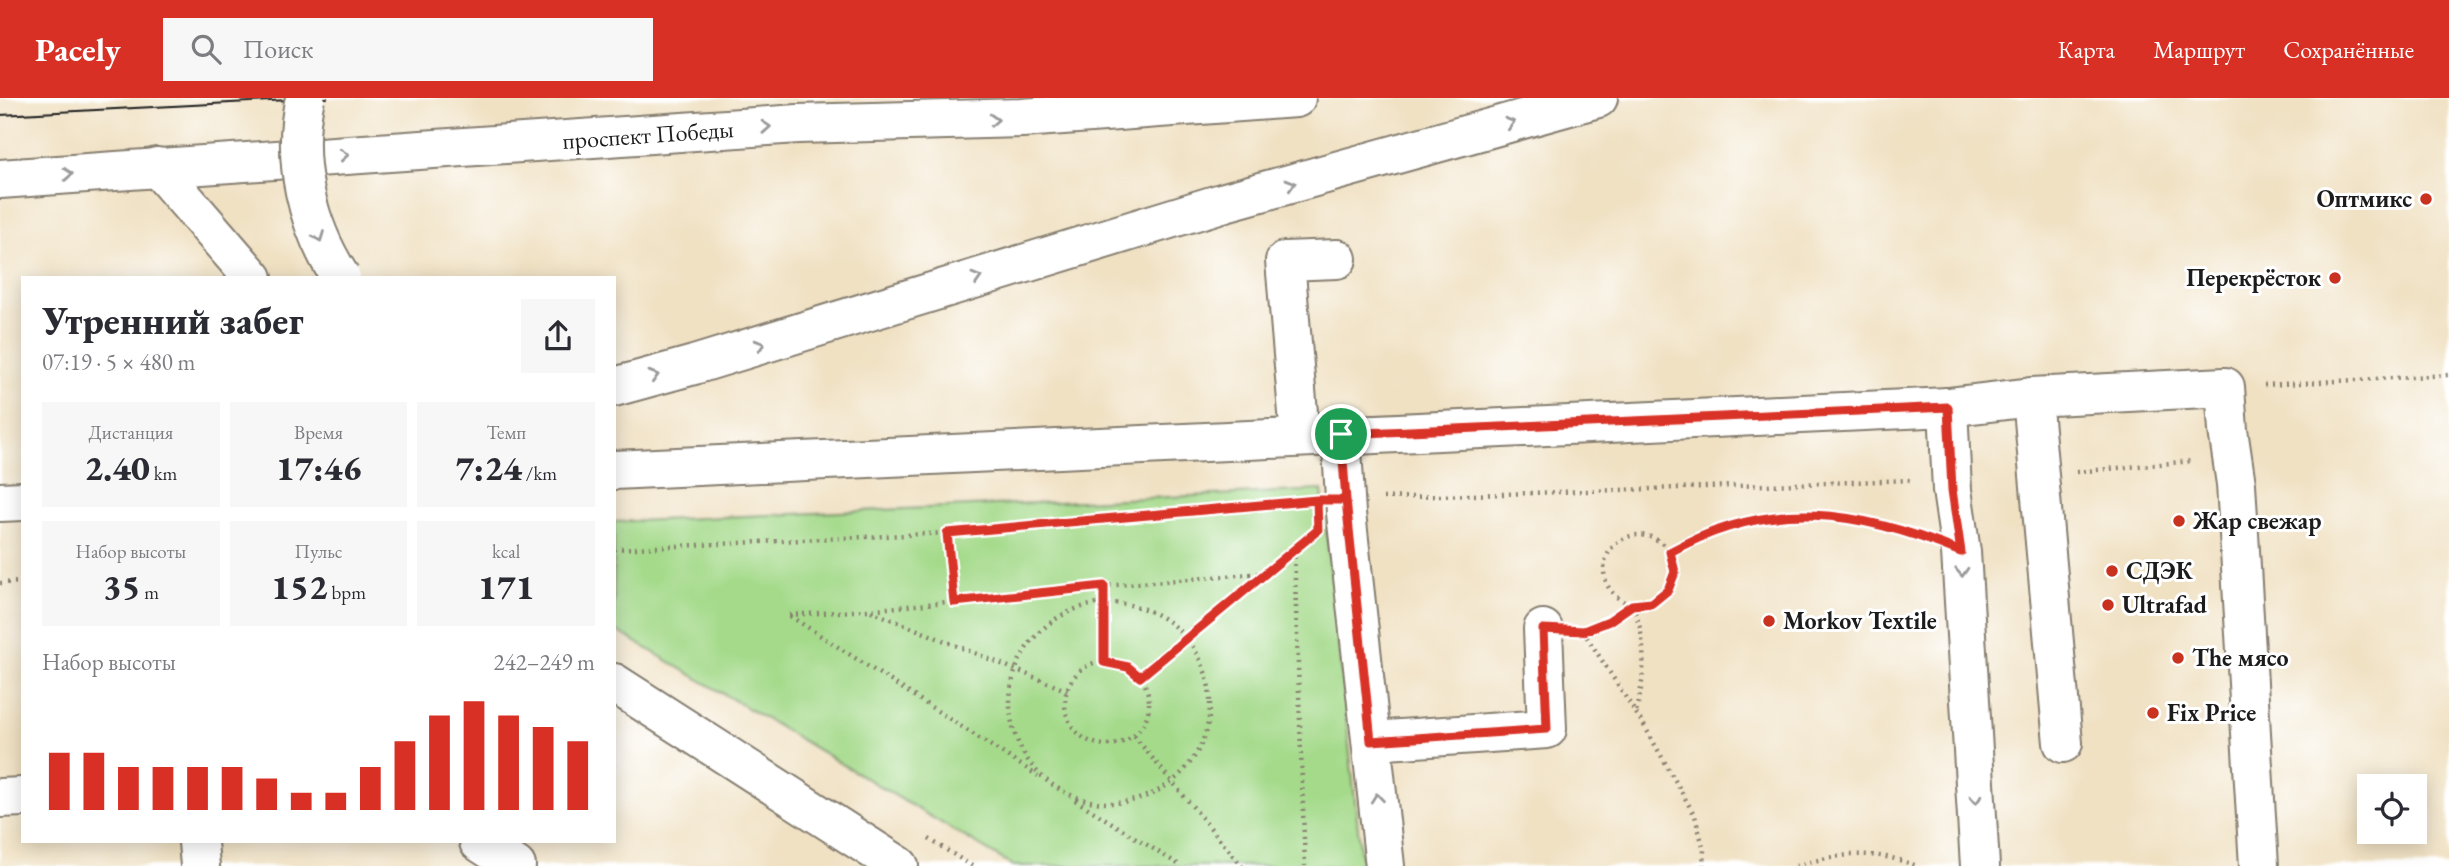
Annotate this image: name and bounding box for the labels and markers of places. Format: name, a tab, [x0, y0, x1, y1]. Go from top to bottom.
place label: Оптмикс	[2316, 183, 2412, 214]
marker: Оптмикс	[2418, 191, 2434, 207]
place label: Перекрёсток	[2186, 262, 2322, 293]
marker: Перекрёсток	[2327, 270, 2343, 286]
pin	[1311, 404, 1371, 464]
place label: Жар свежар	[2192, 505, 2321, 536]
marker: Жар свежар	[2171, 513, 2187, 529]
place label: СДЭК	[2126, 555, 2194, 586]
marker: СДЭК	[2104, 563, 2120, 579]
place label: Ultrafad	[2122, 589, 2208, 620]
marker: Ultrafad	[2100, 597, 2116, 613]
place label: Morkov Textile	[1783, 605, 1937, 636]
marker: Morkov Textile	[1761, 613, 1777, 629]
place label: The мясо	[2192, 642, 2289, 673]
marker: The мясо	[2170, 650, 2186, 666]
place label: Fix Price	[2167, 697, 2256, 728]
marker: Fix Price	[2145, 705, 2161, 721]

